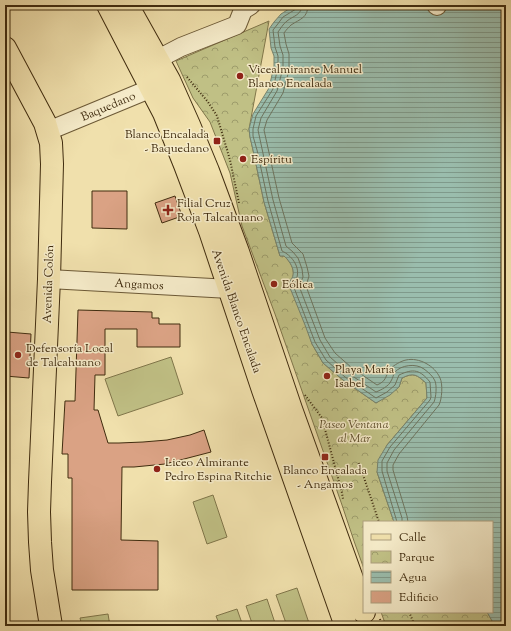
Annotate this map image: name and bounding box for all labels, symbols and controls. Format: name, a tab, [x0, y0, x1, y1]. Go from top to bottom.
place label: Vicealmirante Manuel Blanco Encalada	[248, 61, 363, 93]
marker: Vicealmirante Manuel Blanco Encalada	[235, 71, 245, 81]
street label: Baquedano	[78, 87, 139, 127]
place label: Blanco Encalada - Baquedano	[125, 126, 209, 158]
marker: Blanco Encalada - Baquedano	[212, 136, 222, 146]
place label: Espíritu	[251, 151, 292, 169]
marker: Espíritu	[238, 154, 248, 164]
place label: Filial Cruz Roja Talcahuano	[177, 195, 264, 227]
marker: Filial Cruz Roja Talcahuano	[162, 204, 174, 216]
street label: Avenida Colón	[39, 244, 59, 324]
street label: Avenida Blanco Encalada	[206, 247, 266, 376]
street label: Angamos	[114, 275, 164, 295]
place label: Eólica	[282, 276, 314, 294]
marker: Eólica	[269, 279, 279, 289]
place label: Defensoría Local de Talcahuano	[26, 340, 114, 372]
marker: Defensoría Local de Talcahuano	[13, 350, 23, 360]
place label: Playa María Isabel	[335, 361, 395, 393]
marker: Playa María Isabel	[322, 371, 332, 381]
park label: Paseo Ventana al Mar	[319, 416, 389, 448]
marker: Blanco Encalada - Angamos	[320, 452, 330, 462]
place label: Liceo Almirante Pedro Espina Ritchie	[165, 454, 272, 486]
place label: Blanco Encalada - Angamos	[283, 462, 368, 494]
marker: Liceo Almirante Pedro Espina Ritchie	[152, 464, 162, 474]
legend	[363, 521, 493, 613]
text: Calle	[399, 529, 427, 547]
text: Parque	[399, 549, 435, 567]
text: Agua	[399, 569, 427, 587]
text: Edificio	[399, 589, 439, 607]

